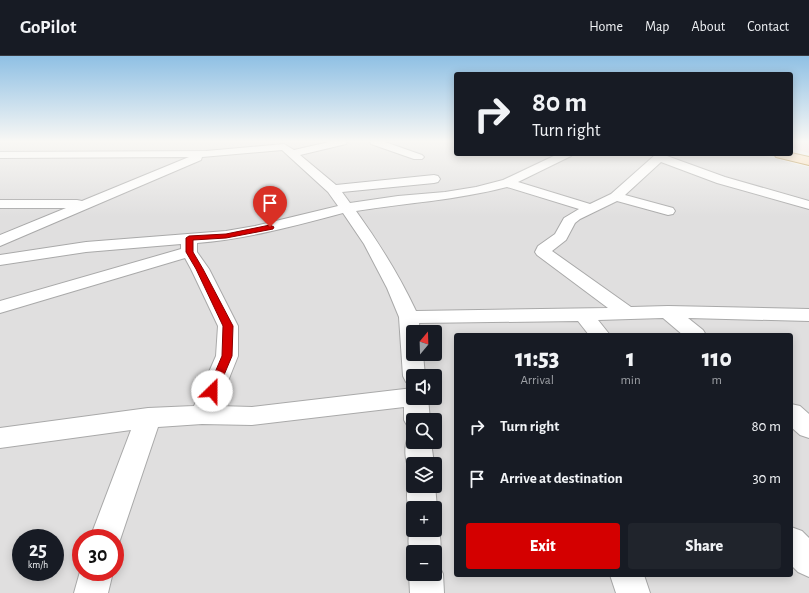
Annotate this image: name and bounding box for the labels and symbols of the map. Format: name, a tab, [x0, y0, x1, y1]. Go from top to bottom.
pin	[253, 186, 287, 227]
north arrow	[406, 325, 442, 361]
position arrow	[191, 370, 233, 412]
speed limit sign: 30	[72, 529, 124, 581]

